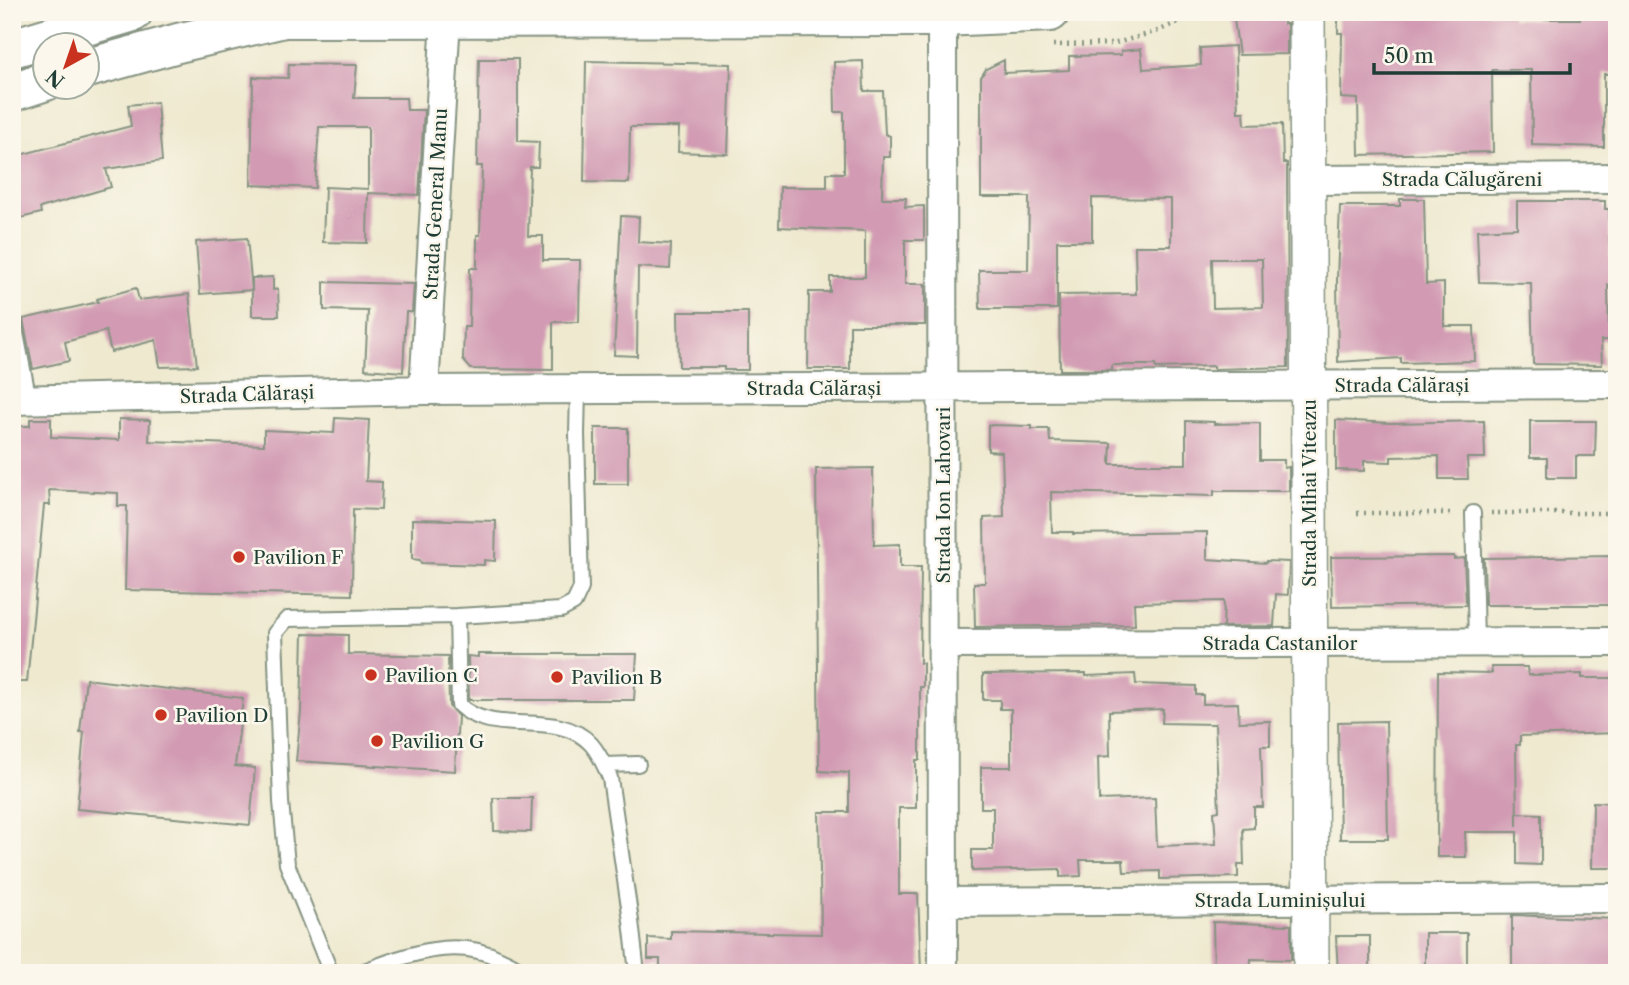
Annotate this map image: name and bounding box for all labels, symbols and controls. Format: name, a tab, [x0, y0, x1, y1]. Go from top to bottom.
north arrow	[32, 32, 102, 102]
scale bar	[1374, 32, 1570, 76]
text: 50 m	[1384, 43, 1434, 68]
text: N	[42, 65, 69, 93]
street label: Strada General Manu	[419, 107, 452, 301]
street label: Strada Călugăreni	[1382, 168, 1542, 191]
street label: Strada Călărași	[1335, 374, 1470, 397]
street label: Strada Călărași	[747, 377, 882, 400]
street label: Strada Călărași	[179, 381, 315, 408]
street label: Strada Mihai Viteazu	[1298, 399, 1321, 587]
street label: Strada Ion Lahovari	[932, 406, 955, 583]
place label: Pavilion F	[253, 546, 343, 569]
marker: Pavilion F	[231, 549, 247, 565]
street label: Strada Castanilor	[1202, 632, 1358, 655]
place label: Pavilion C	[385, 664, 478, 687]
place label: Pavilion B	[571, 666, 662, 689]
marker: Pavilion C	[363, 667, 379, 683]
marker: Pavilion B	[549, 669, 565, 685]
place label: Pavilion D	[175, 704, 268, 727]
marker: Pavilion D	[153, 707, 169, 723]
place label: Pavilion G	[391, 730, 484, 753]
marker: Pavilion G	[369, 733, 385, 749]
street label: Strada Luminișului	[1195, 889, 1366, 912]

